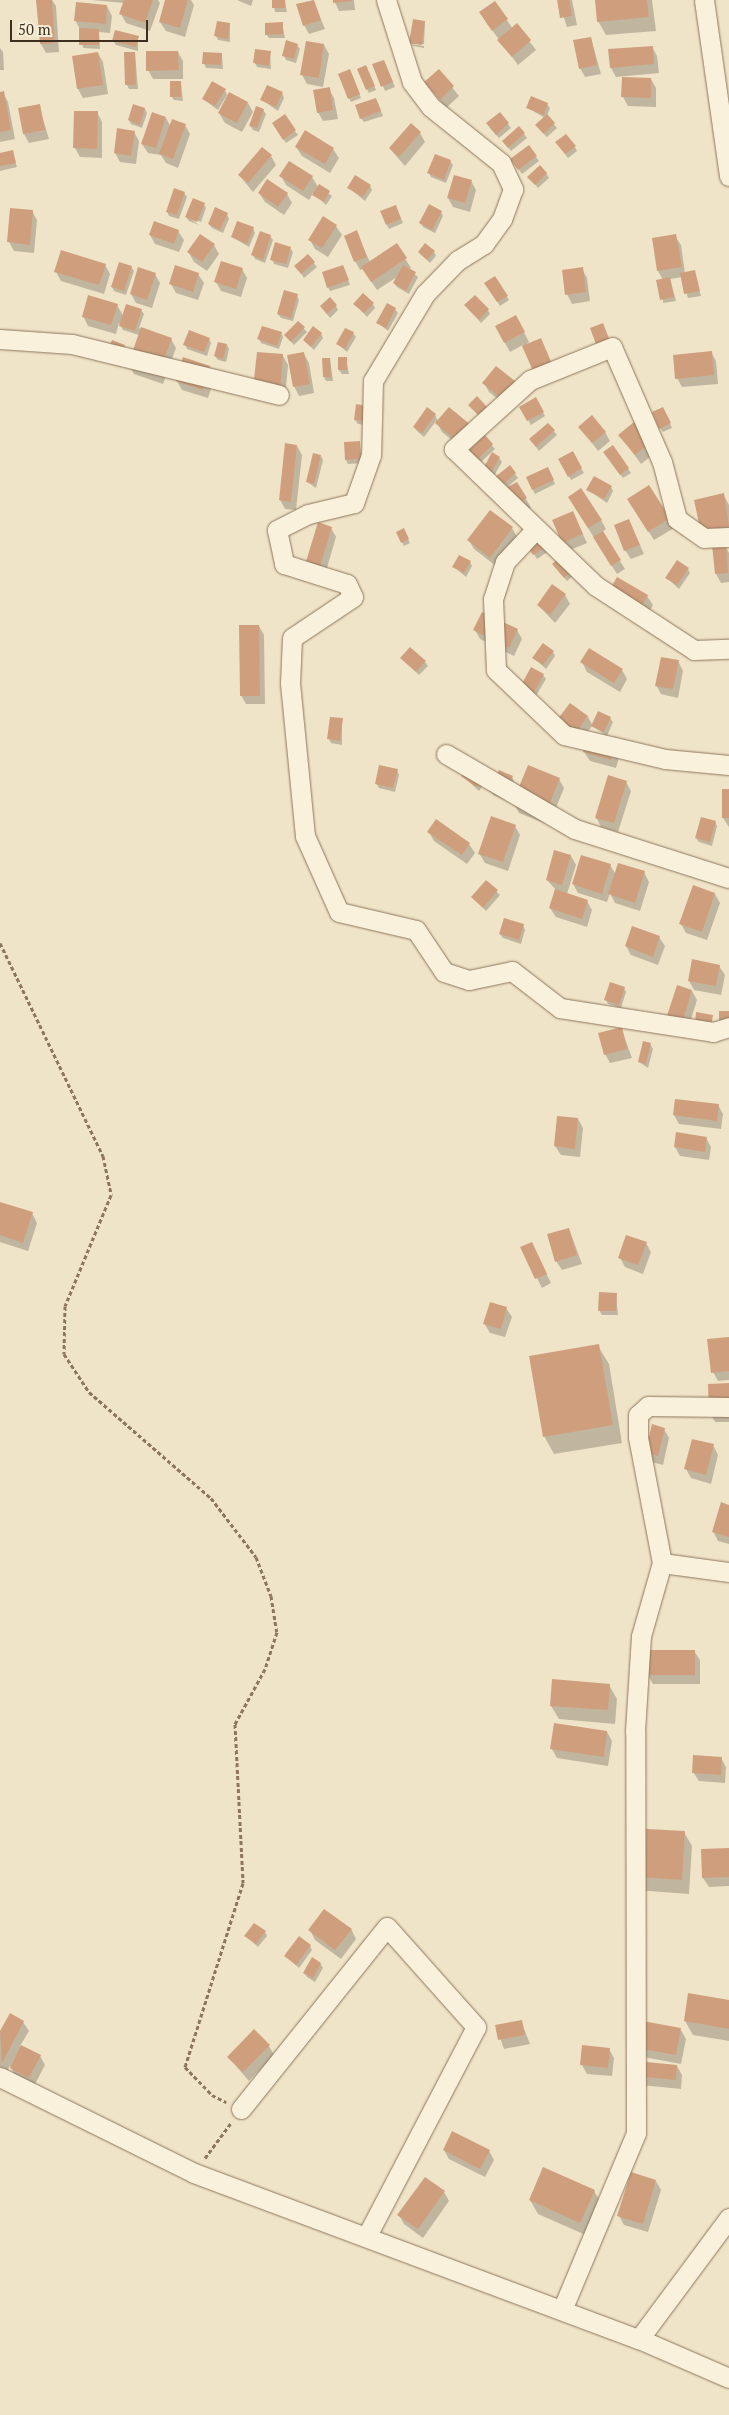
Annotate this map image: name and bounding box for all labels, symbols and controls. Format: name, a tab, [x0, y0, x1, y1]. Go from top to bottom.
scale bar	[12, 10, 150, 42]
text: 50 m	[18, 19, 51, 39]

